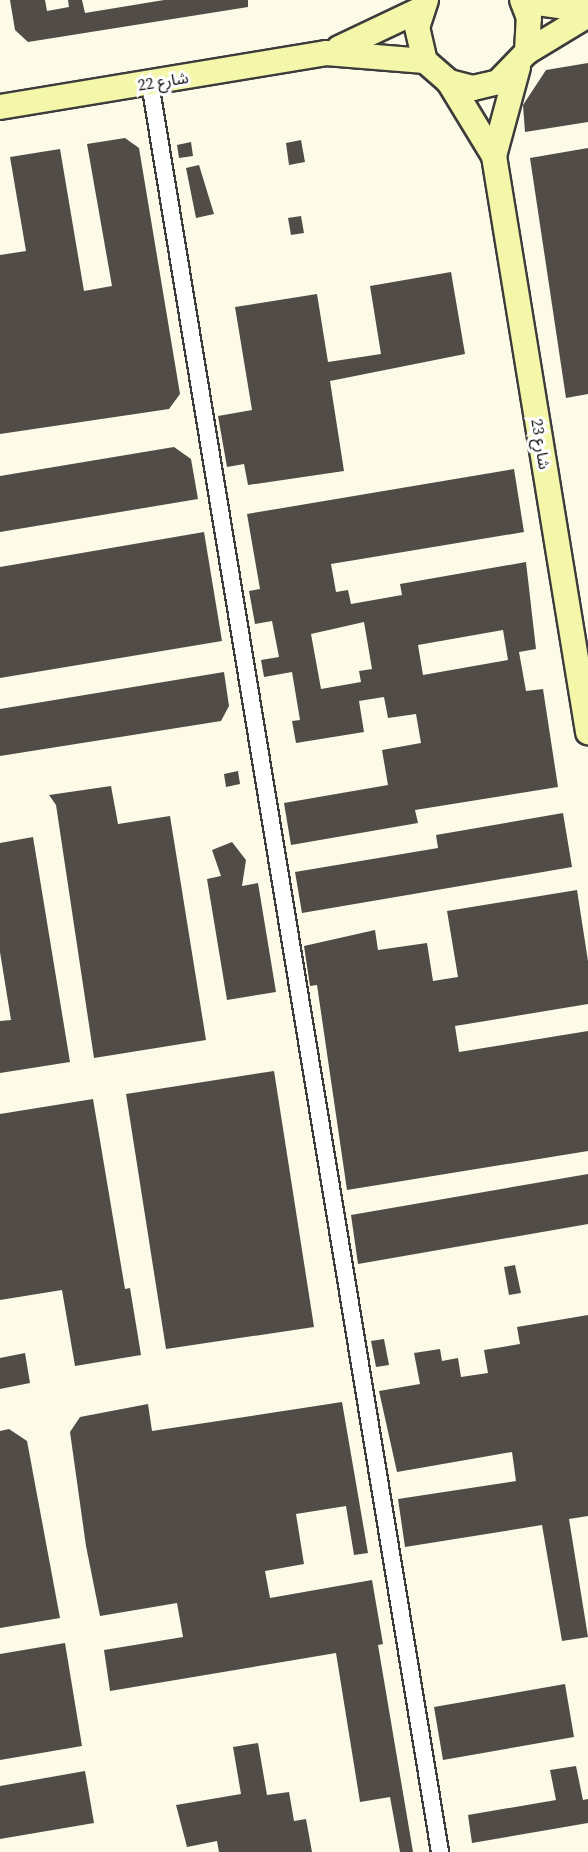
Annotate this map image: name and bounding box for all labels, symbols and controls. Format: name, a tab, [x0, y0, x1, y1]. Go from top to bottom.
street label: شارع 22	[136, 68, 190, 94]
street label: شارع 23	[528, 417, 554, 471]

